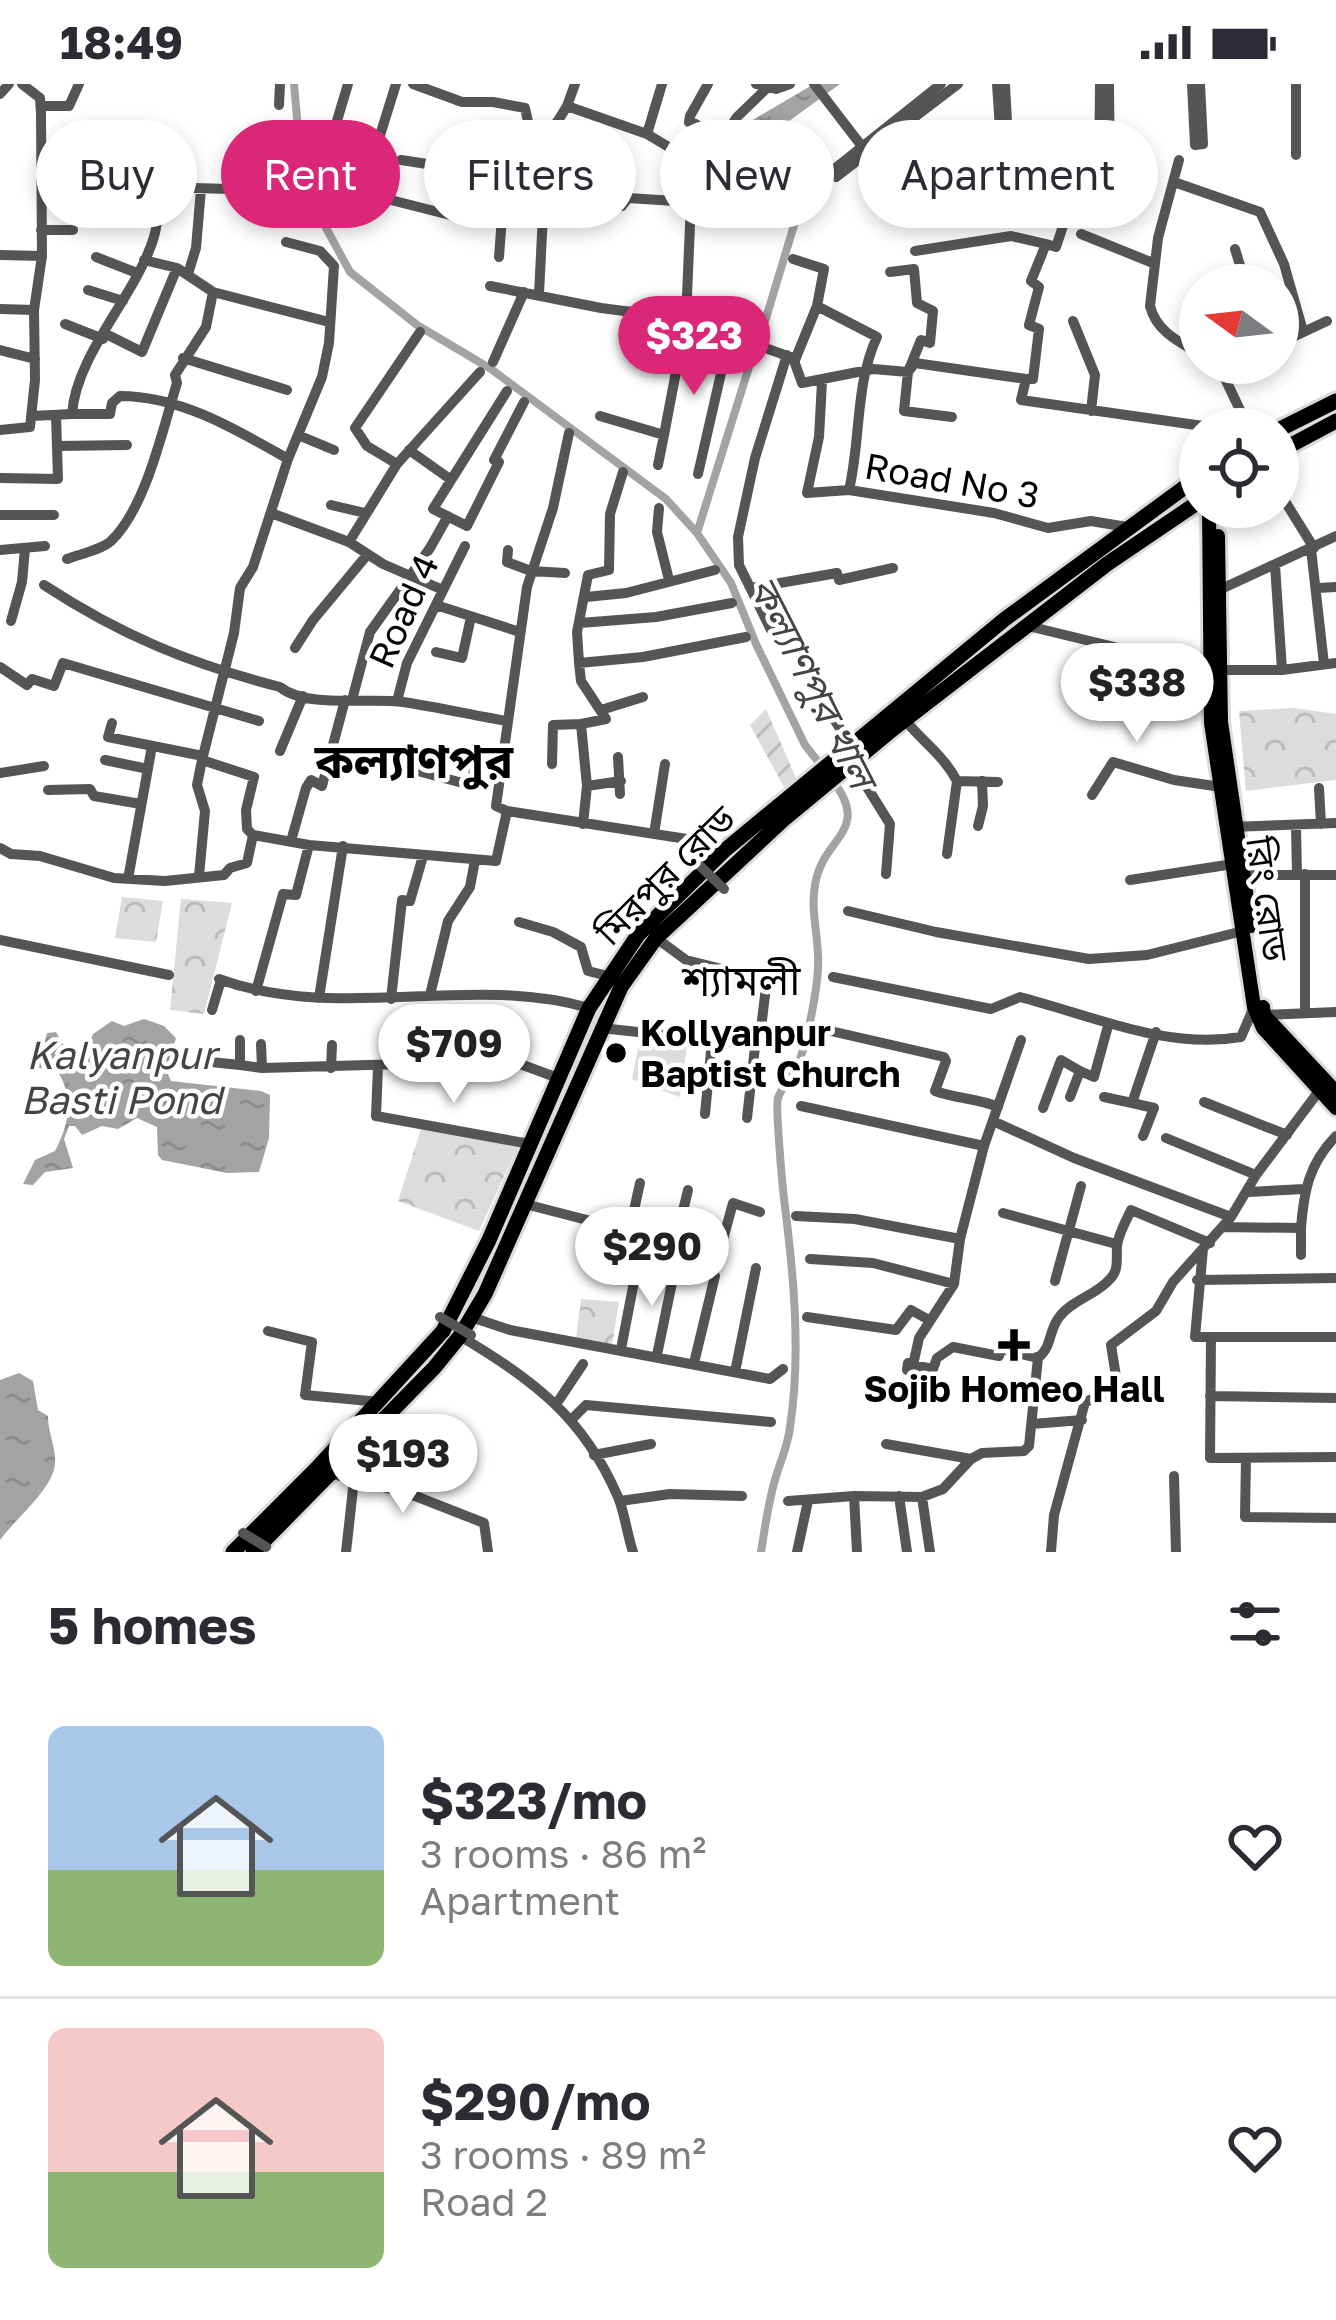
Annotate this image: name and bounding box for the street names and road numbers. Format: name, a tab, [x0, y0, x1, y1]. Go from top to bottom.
street label: Road No 3	[861, 444, 1043, 516]
street label: Road 4	[359, 548, 447, 674]
street label: মিরপুর রোড	[586, 796, 744, 955]
street label: রিং রোড	[1238, 833, 1298, 964]

